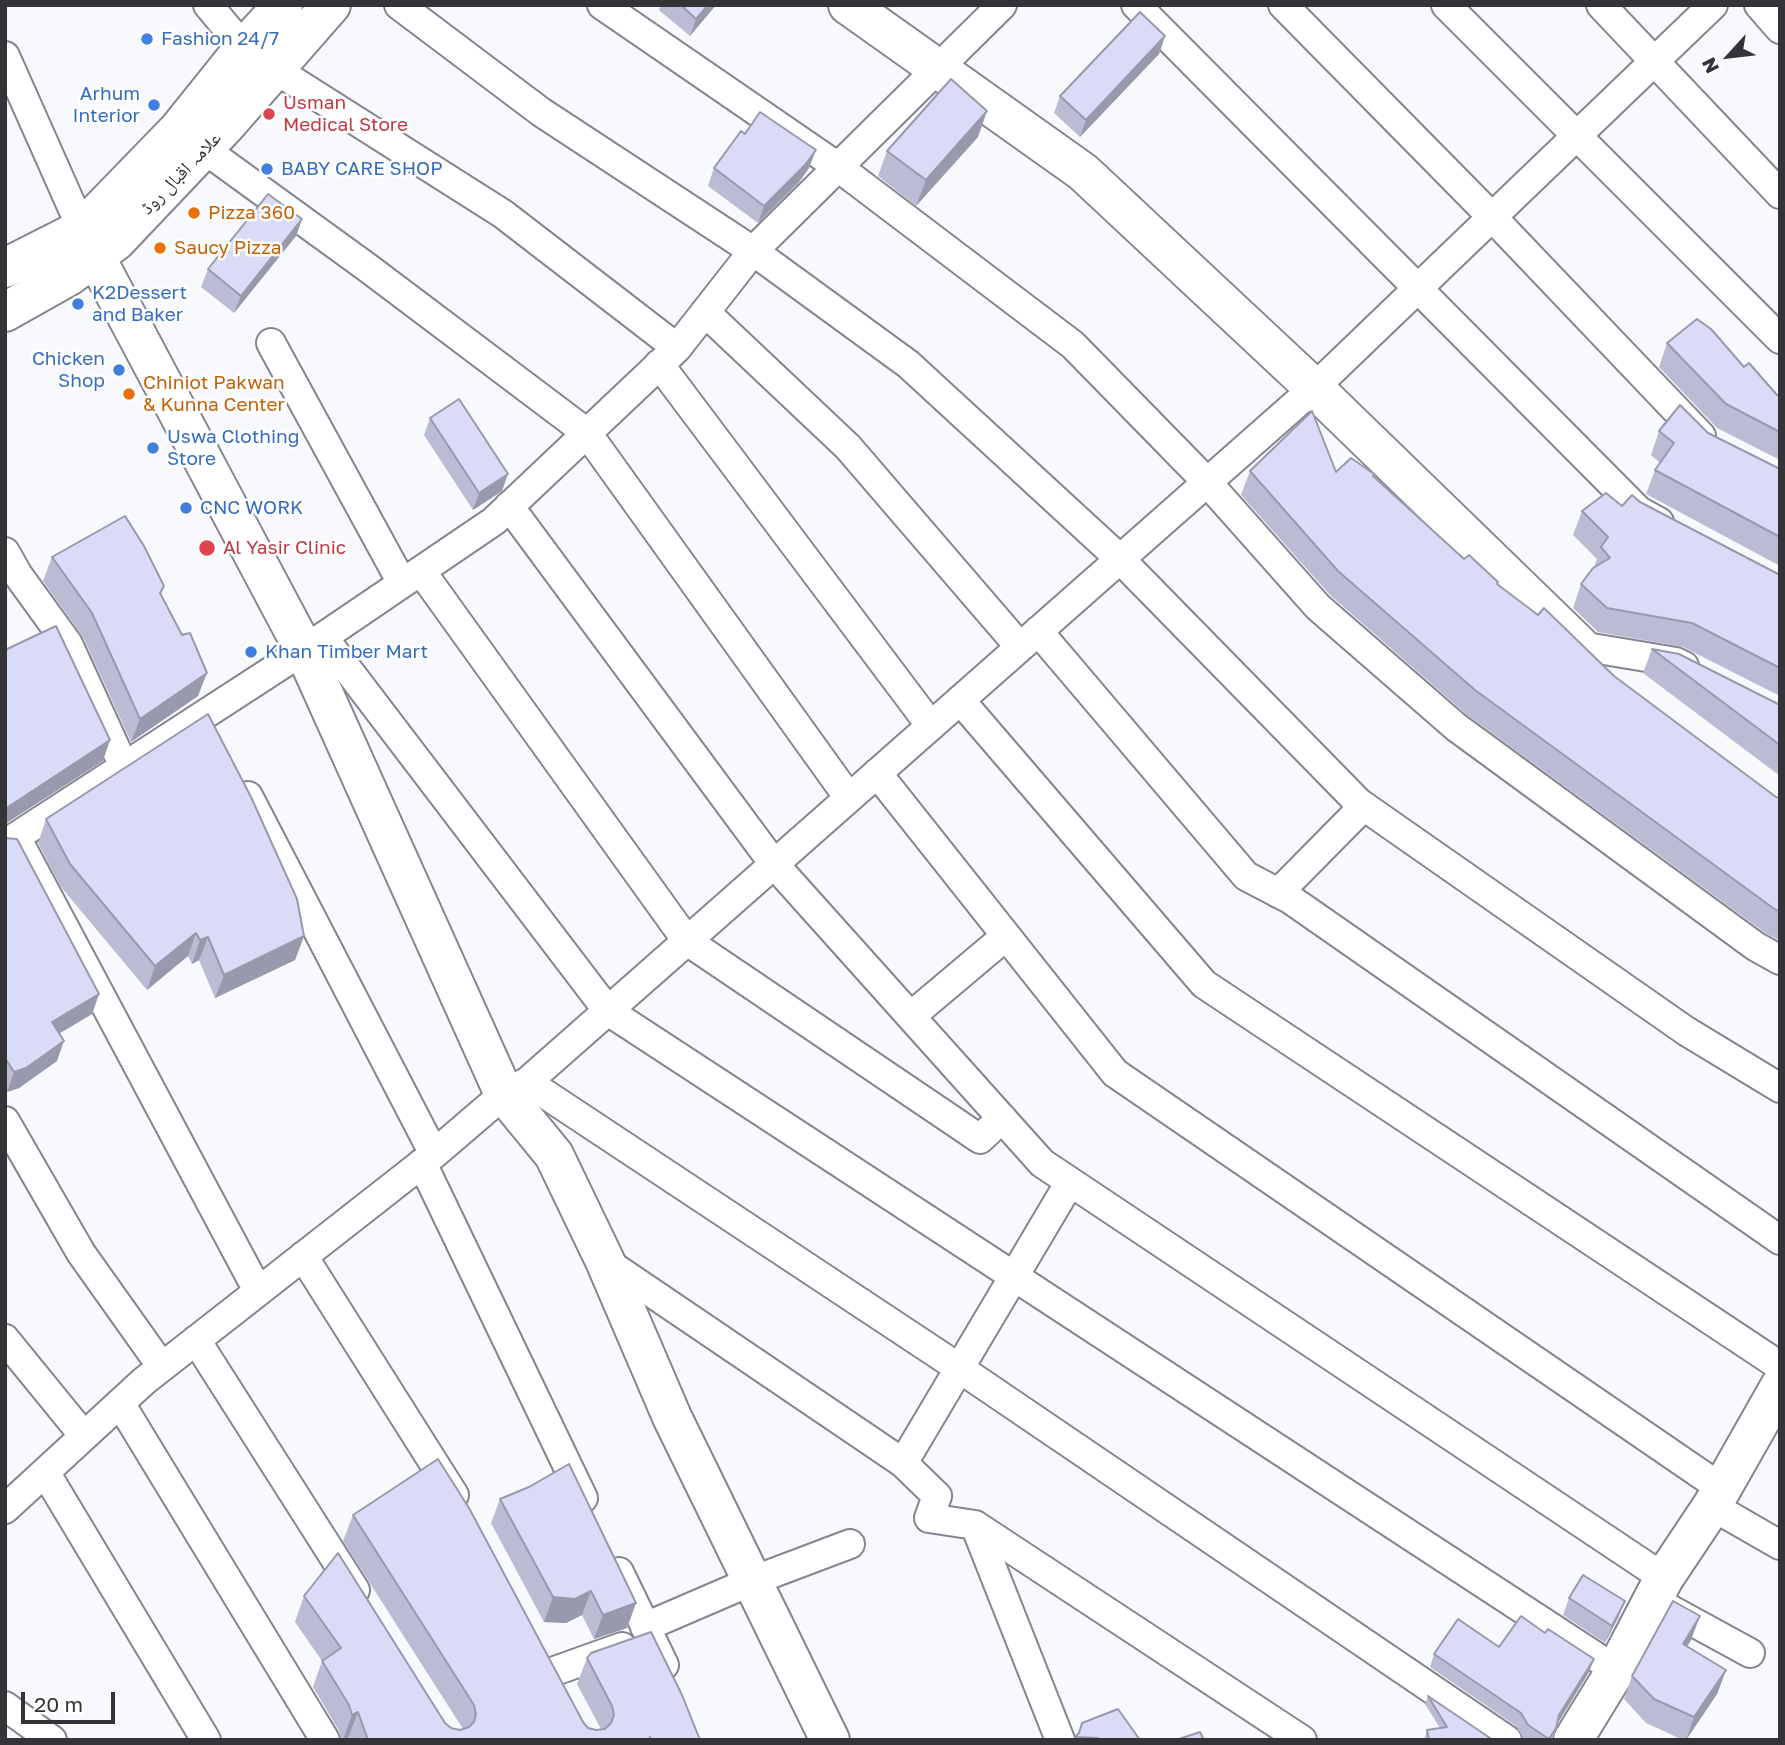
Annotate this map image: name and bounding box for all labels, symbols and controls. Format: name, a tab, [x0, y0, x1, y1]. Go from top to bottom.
north arrow	[1694, 21, 1764, 91]
place label: Fashion 24/7	[161, 28, 279, 50]
marker: Fashion 24/7	[139, 31, 155, 47]
text: N	[1696, 54, 1723, 77]
place label: Arhum Interior	[73, 83, 140, 127]
place label: Usman Medical Store	[283, 92, 408, 136]
marker: Arhum Interior	[146, 97, 162, 113]
marker: Usman Medical Store	[261, 106, 277, 122]
street label: علامہ اقبال روڈ	[136, 127, 226, 219]
place label: BABY CARE SHOP	[281, 158, 443, 180]
marker: BABY CARE SHOP	[259, 161, 275, 177]
place label: Pizza 360	[208, 202, 295, 224]
marker: Pizza 360	[186, 205, 202, 221]
place label: Saucy Pizza	[174, 237, 282, 259]
marker: Saucy Pizza	[152, 240, 168, 256]
place label: K2Dessert and Baker	[92, 282, 187, 326]
marker: K2Dessert and Baker	[70, 296, 86, 312]
place label: Chicken Shop	[32, 348, 105, 392]
marker: Chicken Shop	[111, 362, 127, 378]
place label: Chiniot Pakwan & Kunna Center	[143, 372, 285, 416]
marker: Chiniot Pakwan & Kunna Center	[121, 386, 137, 402]
place label: Uswa Clothing Store	[167, 426, 299, 470]
marker: Uswa Clothing Store	[145, 440, 161, 456]
place label: CNC WORK	[200, 497, 303, 519]
marker: CNC WORK	[178, 500, 194, 516]
place label: Al Yasir Clinic	[223, 537, 346, 559]
marker: Al Yasir Clinic	[197, 538, 217, 558]
place label: Khan Timber Mart	[265, 641, 428, 663]
marker: Khan Timber Mart	[243, 644, 259, 660]
scale bar	[24, 1678, 119, 1722]
text: 20 m	[34, 1691, 83, 1717]

